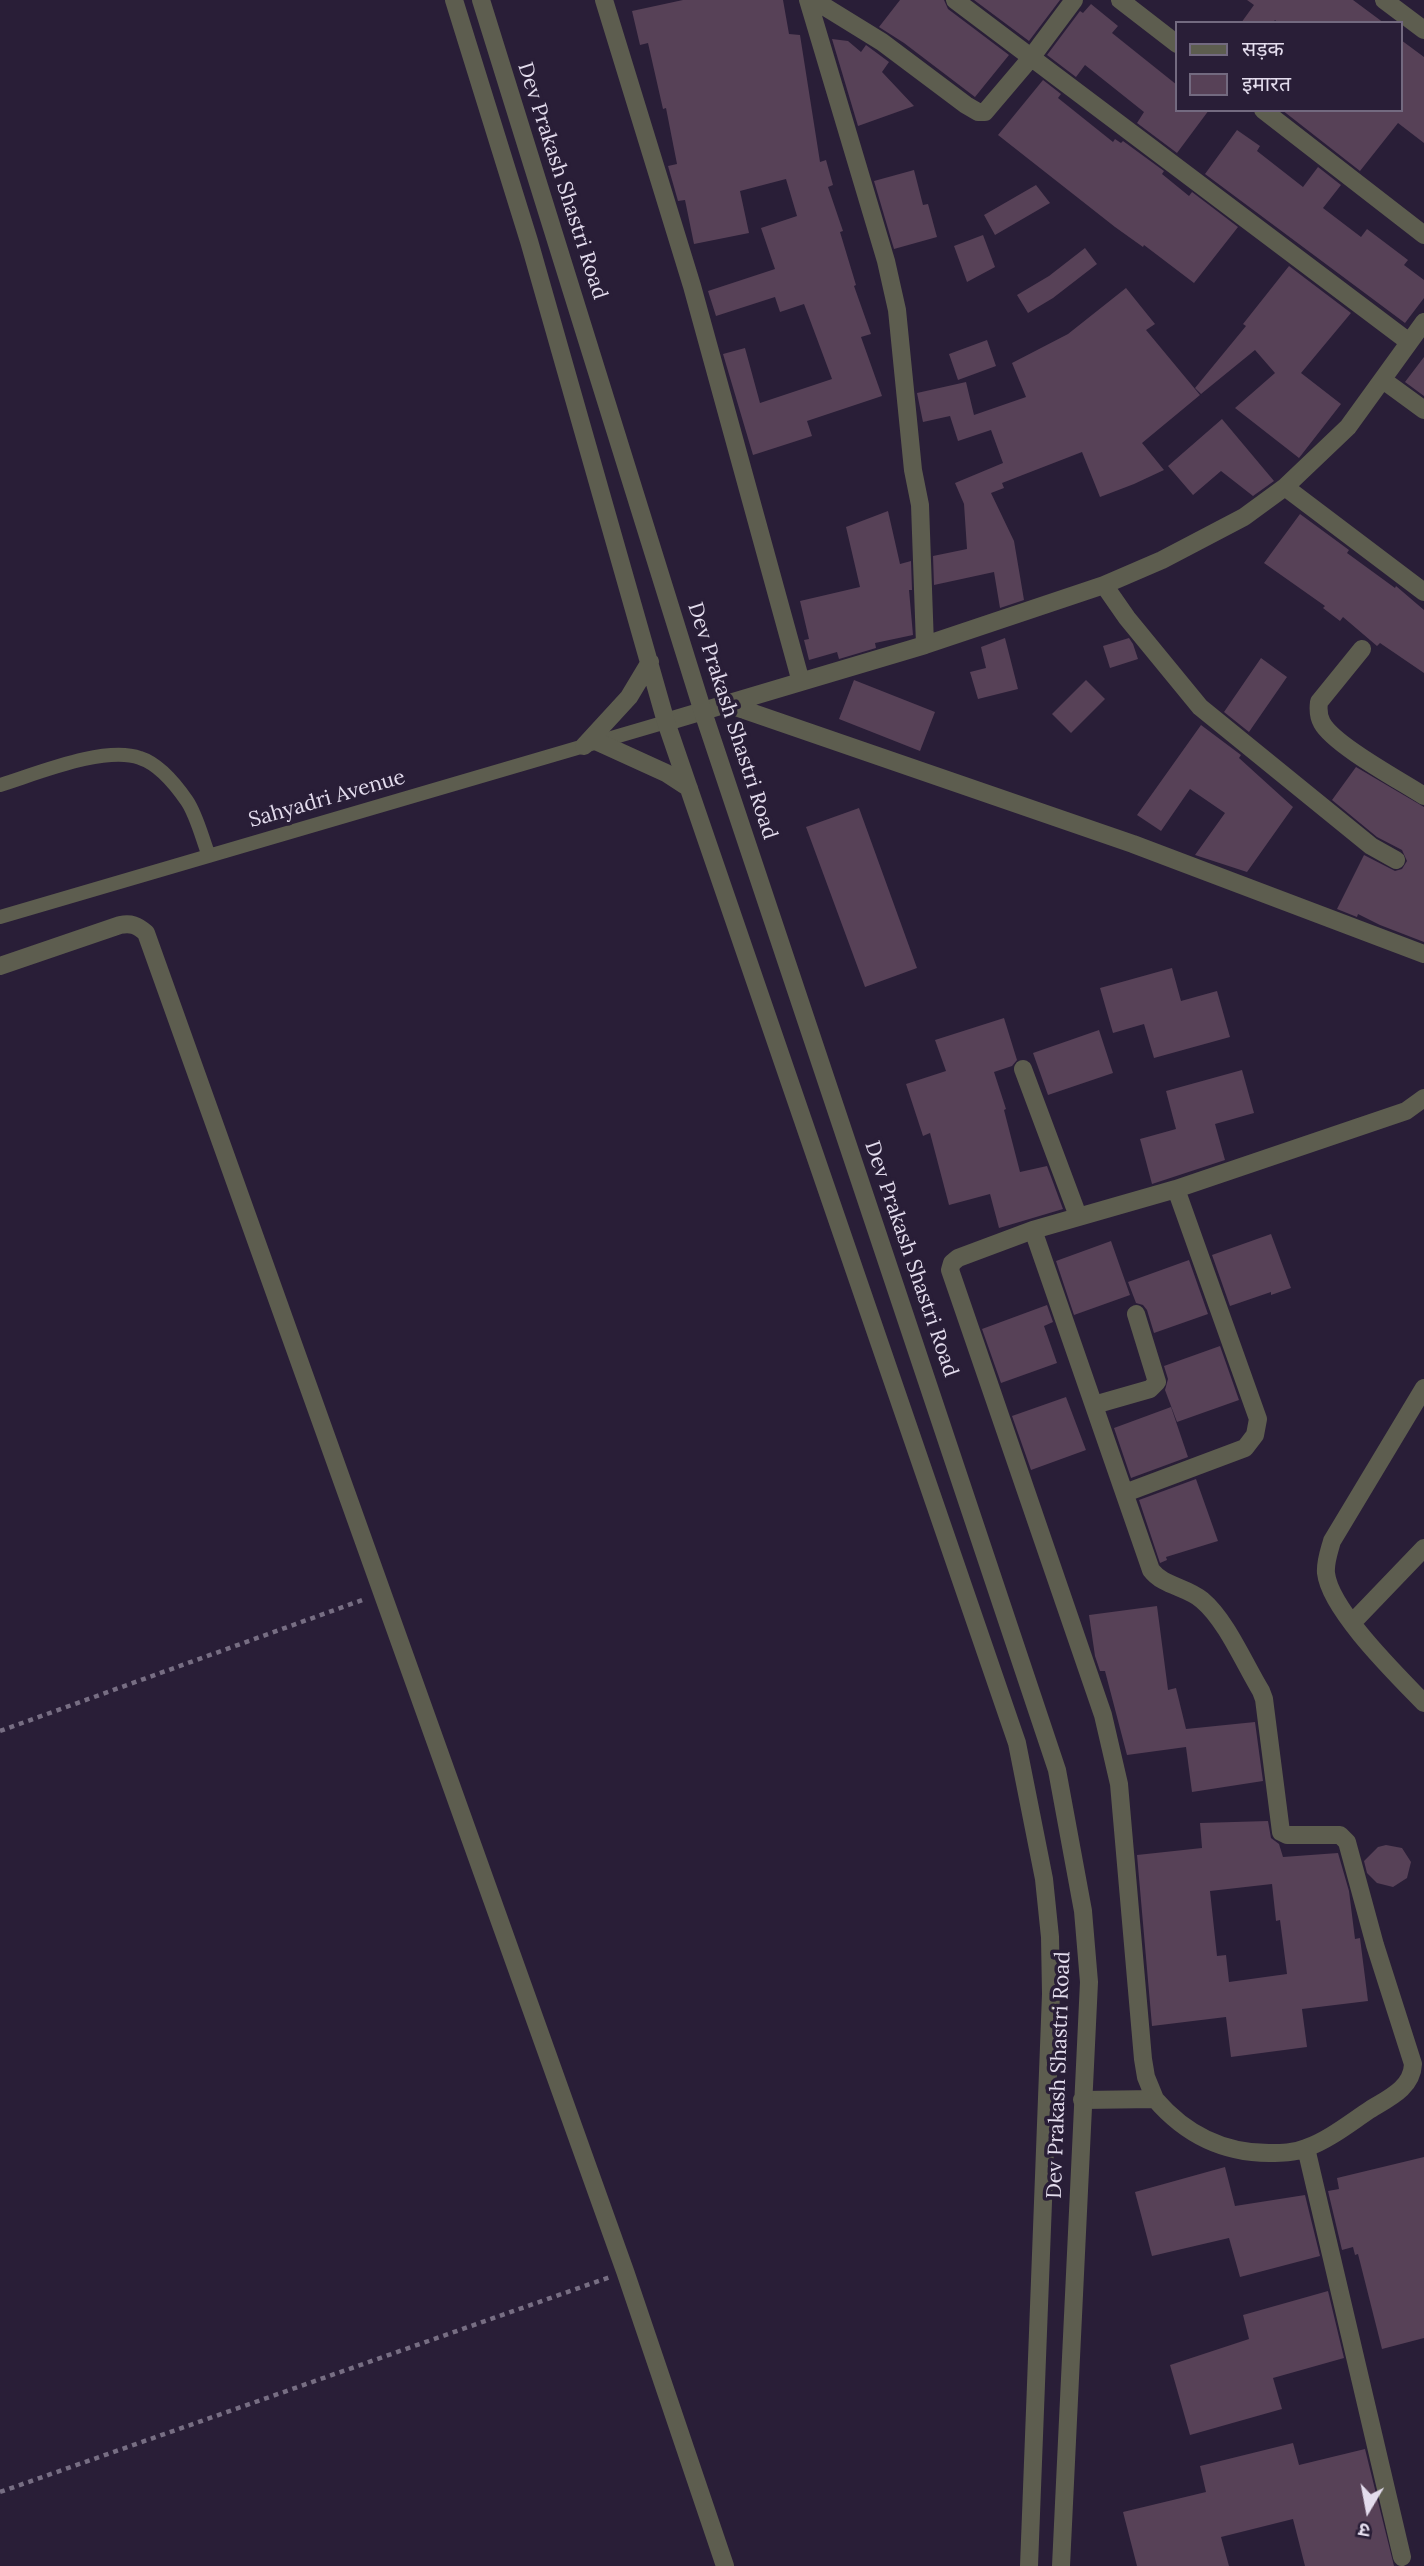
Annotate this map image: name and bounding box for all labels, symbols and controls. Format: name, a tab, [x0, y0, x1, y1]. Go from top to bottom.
legend	[1176, 21, 1403, 112]
text: सड़क	[1242, 35, 1284, 62]
street label: Dev Prakash Shastri Road	[512, 59, 612, 303]
text: इमारत	[1242, 70, 1291, 97]
street label: Dev Prakash Shastri Road	[682, 599, 782, 843]
street label: Sahyadri Avenue	[246, 765, 408, 833]
street label: Dev Prakash Shastri Road	[859, 1138, 963, 1380]
street label: Dev Prakash Shastri Road	[1042, 1951, 1076, 2199]
north arrow	[1333, 2475, 1403, 2545]
text: उ	[1357, 2518, 1372, 2543]

